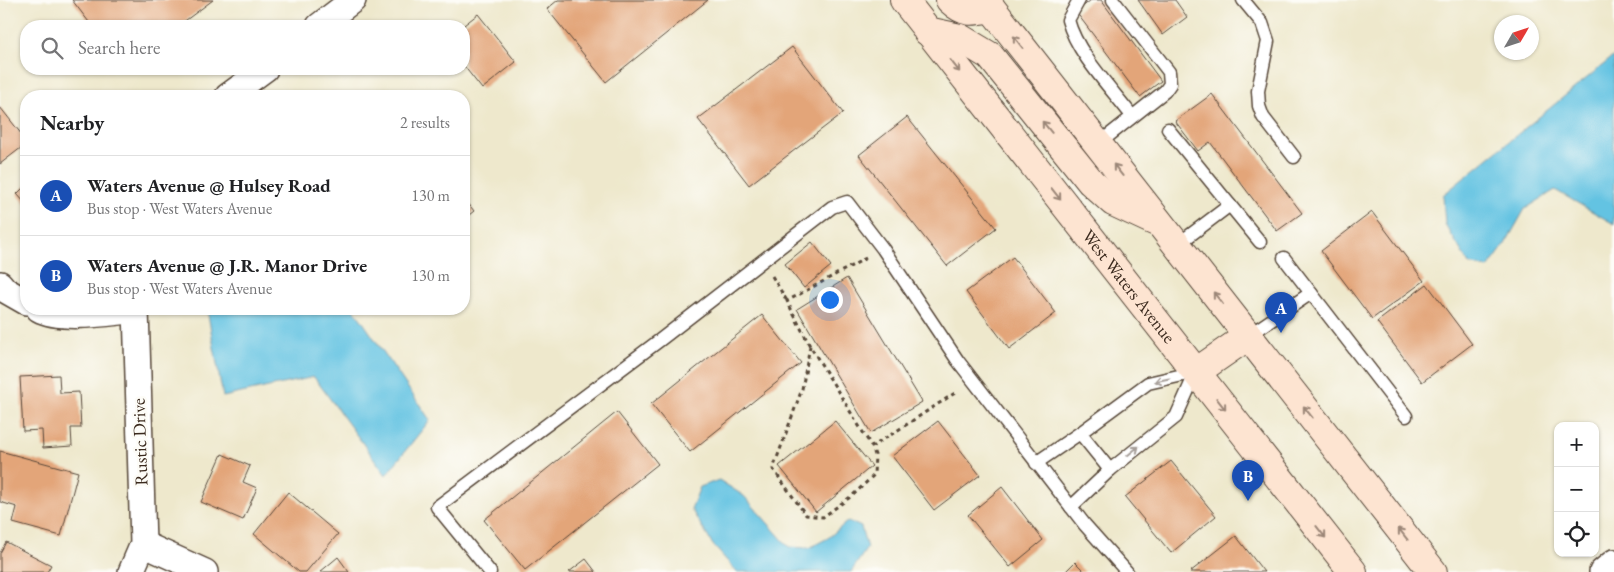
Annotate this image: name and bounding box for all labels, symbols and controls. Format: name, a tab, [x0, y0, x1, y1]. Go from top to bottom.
north arrow	[1494, 15, 1539, 60]
search box	[20, 20, 470, 75]
icon: search	[38, 34, 66, 62]
text: Search here	[78, 35, 160, 60]
one-way arrow	[1013, 35, 1023, 49]
one-way arrow	[950, 59, 960, 73]
text: Nearby	[40, 109, 104, 136]
text: 2 results	[400, 112, 450, 133]
one-way arrow	[1042, 121, 1053, 134]
one-way arrow	[1113, 163, 1124, 176]
text: Waters Avenue @ Hulsey Road	[87, 173, 331, 198]
text: A	[50, 185, 62, 206]
text: 130 m	[411, 185, 450, 206]
one-way arrow	[1050, 187, 1061, 200]
text: Bus stop · West Waters Avenue	[87, 198, 272, 219]
street label: West Waters Avenue	[1077, 224, 1181, 348]
text: Waters Avenue @ J.R. Manor Drive	[87, 253, 367, 278]
text: B	[51, 265, 61, 286]
text: 130 m	[411, 265, 450, 286]
text: Bus stop · West Waters Avenue	[87, 278, 272, 299]
your location	[817, 287, 843, 313]
one-way arrow	[1213, 292, 1224, 305]
pin: A	[1265, 292, 1297, 333]
one-way arrow	[1155, 375, 1171, 385]
one-way arrow	[1216, 397, 1226, 411]
street label: Rustic Drive	[126, 398, 153, 486]
one-way arrow	[1303, 405, 1313, 419]
map controls	[1554, 422, 1599, 557]
button: +	[1554, 422, 1599, 467]
one-way arrow	[1127, 446, 1140, 457]
pin: B	[1232, 460, 1264, 501]
button: −	[1554, 467, 1599, 512]
button: locate	[1554, 512, 1599, 557]
one-way arrow	[1316, 525, 1327, 538]
one-way arrow	[1398, 527, 1408, 541]

